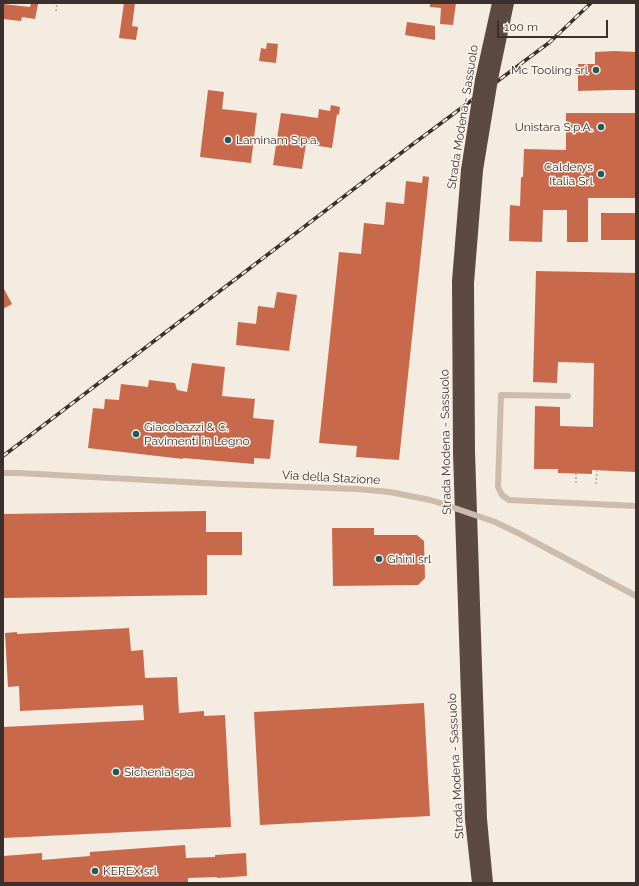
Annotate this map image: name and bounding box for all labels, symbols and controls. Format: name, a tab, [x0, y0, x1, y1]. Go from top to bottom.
scale bar	[499, 12, 610, 38]
text: 100 m	[504, 20, 538, 34]
street label: Strada Modena - Sassuolo	[444, 44, 482, 190]
place label: Mc Tooling srl	[511, 63, 588, 77]
marker: Mc Tooling srl	[591, 65, 601, 75]
place label: Unistara S.p.A.	[515, 120, 593, 134]
marker: Unistara S.p.A.	[596, 122, 606, 132]
place label: Laminam S.p.a.	[236, 133, 319, 147]
marker: Laminam S.p.a.	[223, 135, 233, 145]
place label: Calderys Italia Srl	[544, 160, 593, 188]
marker: Calderys Italia Srl	[596, 169, 606, 179]
street label: Strada Modena - Sassuolo	[438, 369, 454, 515]
place label: Giacobazzi & C. Pavimenti in Legno	[144, 420, 250, 448]
marker: Giacobazzi & C. Pavimenti in Legno	[131, 429, 141, 439]
street label: Via della Stazione	[281, 468, 381, 488]
place label: Ghini srl	[387, 552, 431, 566]
marker: Ghini srl	[374, 554, 384, 564]
street label: Strada Modena - Sassuolo	[445, 693, 467, 839]
place label: Sichenia spa	[124, 765, 193, 779]
marker: Sichenia spa	[111, 767, 121, 777]
place label: KEREX srl	[103, 864, 157, 878]
marker: KEREX srl	[90, 866, 100, 876]

